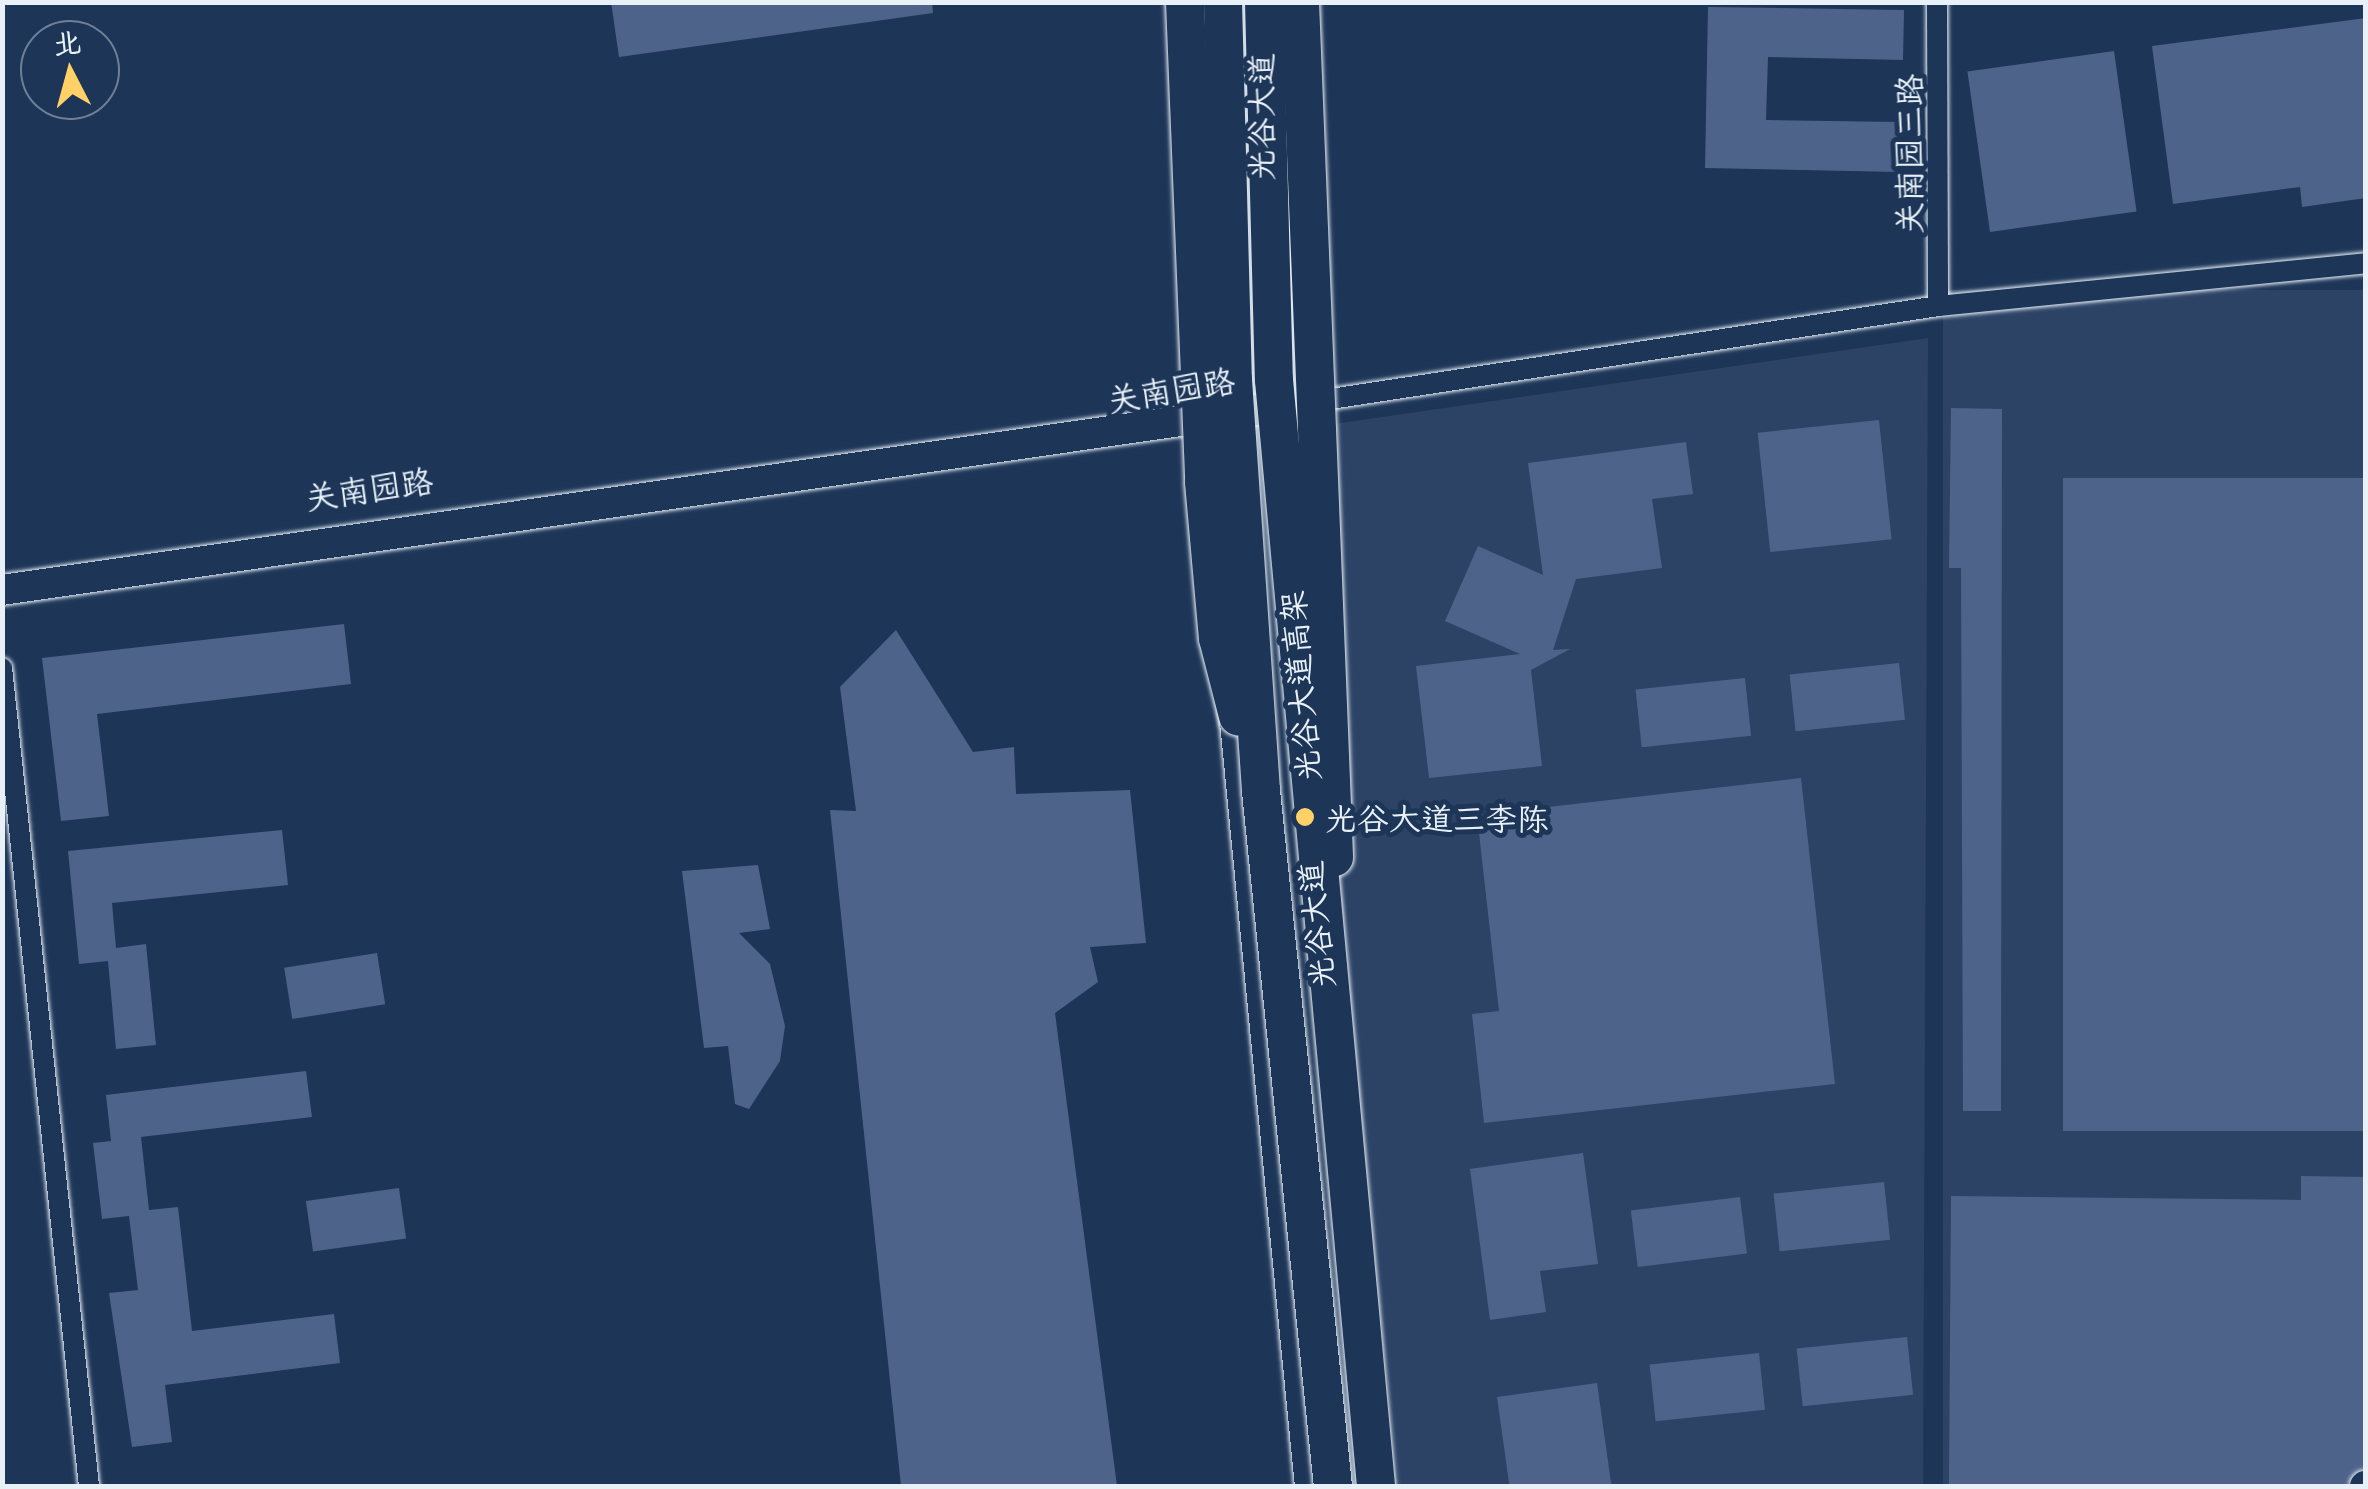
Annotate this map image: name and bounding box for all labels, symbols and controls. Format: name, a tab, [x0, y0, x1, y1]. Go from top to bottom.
north arrow	[20, 20, 120, 120]
text: 北	[51, 23, 83, 62]
street label: 光谷大道	[1241, 53, 1279, 181]
street label: 关南园三路	[1889, 74, 1927, 234]
street label: 关南园路	[1105, 360, 1237, 418]
street label: 关南园路	[303, 460, 435, 516]
street label: 光谷大道高架	[1272, 589, 1326, 783]
place label: 光谷大道三李陈	[1325, 798, 1549, 836]
marker: 光谷大道三李陈	[1294, 806, 1316, 828]
street label: 光谷大道	[1289, 859, 1341, 991]

